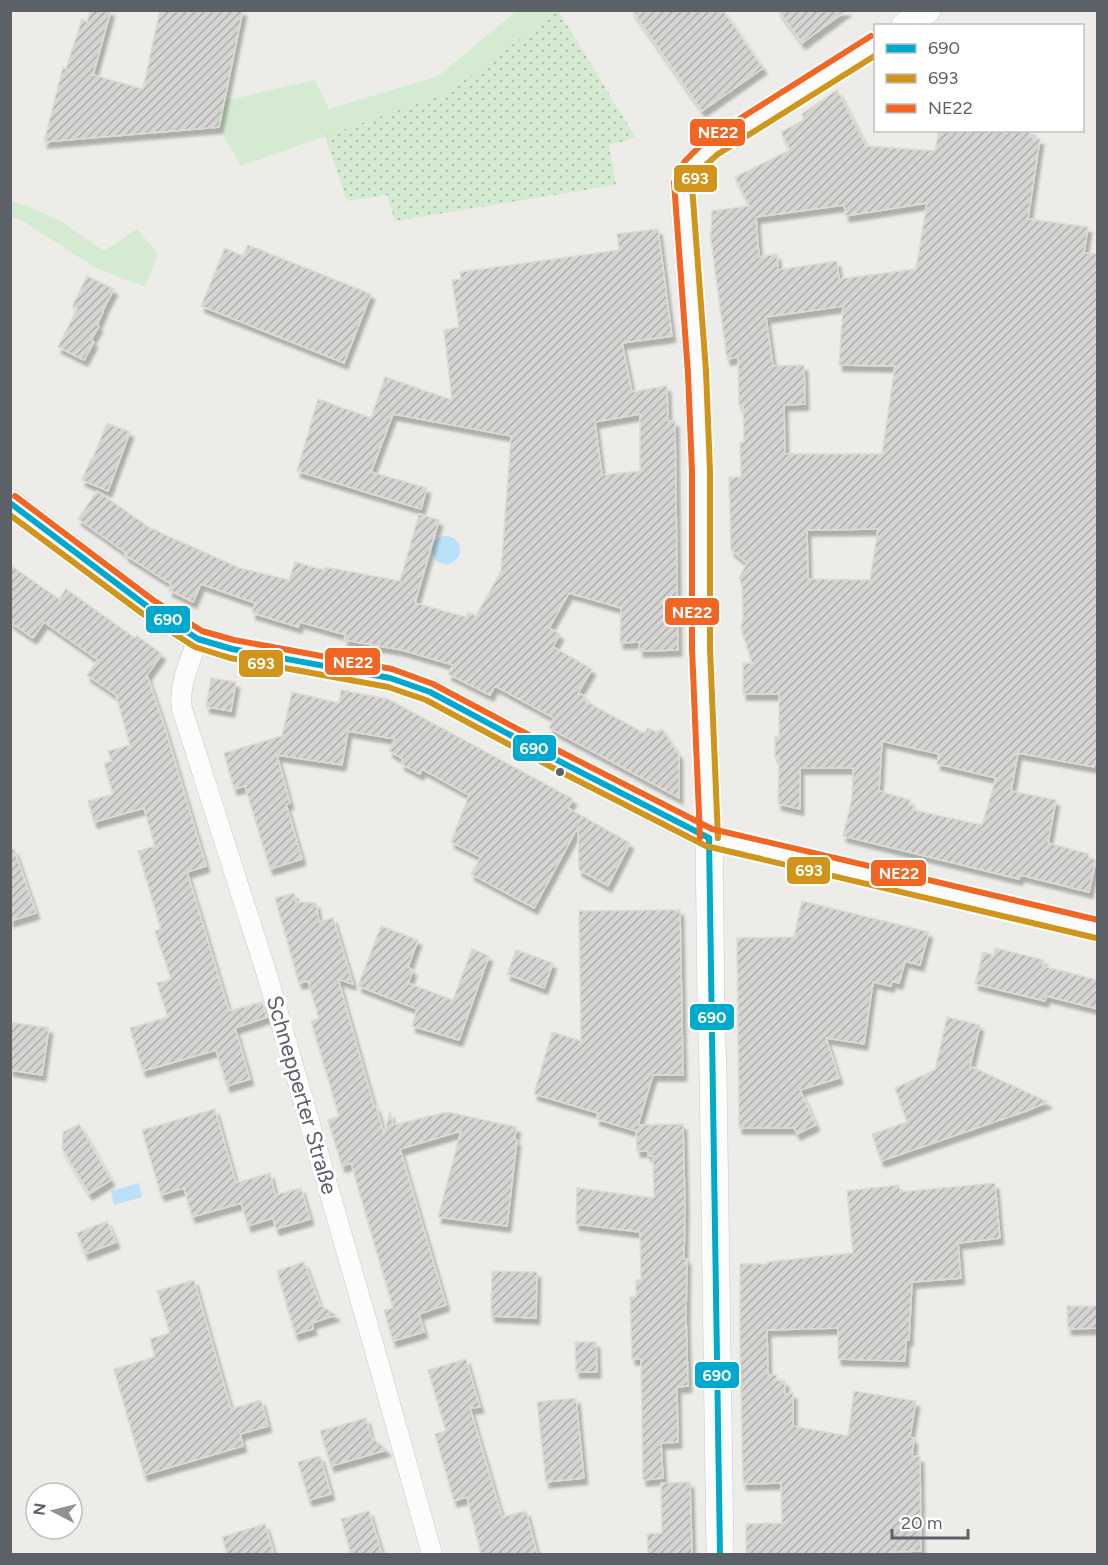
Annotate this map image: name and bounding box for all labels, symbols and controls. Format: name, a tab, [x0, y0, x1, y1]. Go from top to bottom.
legend	[874, 24, 1084, 132]
text: 690	[928, 37, 960, 59]
text: 693	[928, 67, 958, 89]
text: NE22	[928, 97, 973, 119]
line badge: NE22	[689, 118, 746, 147]
text: NE22	[698, 123, 738, 142]
line badge: 693	[673, 164, 718, 193]
text: 693	[681, 169, 709, 188]
line badge: NE22	[664, 597, 720, 626]
text: NE22	[672, 603, 712, 622]
line badge: 690	[145, 605, 191, 634]
text: 690	[154, 610, 182, 629]
line badge: NE22	[324, 647, 381, 676]
line badge: 693	[238, 649, 284, 678]
text: NE22	[333, 653, 373, 672]
text: 693	[247, 654, 275, 673]
line badge: 690	[512, 734, 557, 762]
text: 690	[520, 739, 548, 758]
unlabelled marker	[554, 766, 566, 778]
line badge: 693	[786, 856, 831, 885]
line badge: NE22	[870, 859, 927, 887]
text: 693	[795, 861, 823, 880]
text: NE22	[879, 864, 919, 883]
street label: Schnepperter Straße	[261, 993, 343, 1197]
line badge: 690	[689, 1003, 735, 1031]
text: 690	[698, 1008, 726, 1027]
line badge: 690	[694, 1361, 740, 1389]
text: 690	[703, 1366, 731, 1385]
north arrow	[24, 1481, 84, 1541]
text: N	[29, 1502, 50, 1517]
scale bar	[892, 1502, 968, 1540]
text: 20 m	[901, 1512, 942, 1534]

